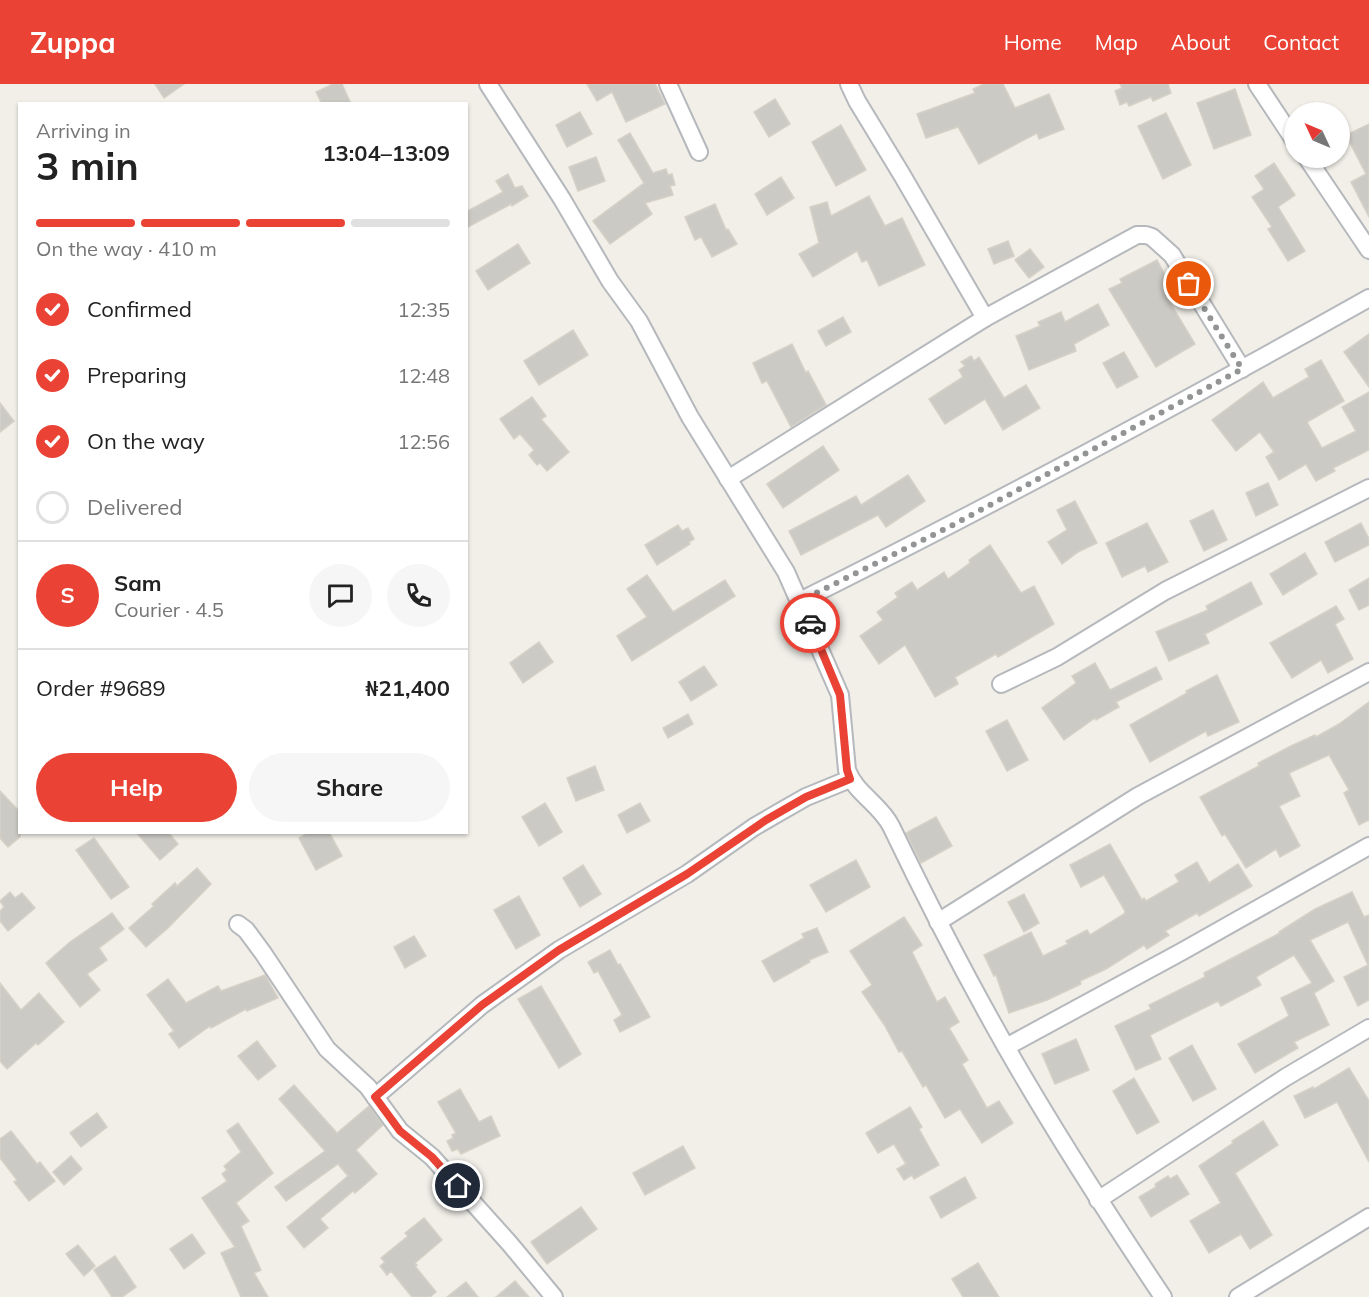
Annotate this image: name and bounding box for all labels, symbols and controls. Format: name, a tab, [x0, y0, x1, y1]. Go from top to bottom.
text: Zuppa	[30, 25, 116, 60]
text: Home	[1004, 29, 1062, 55]
text: Map	[1095, 29, 1138, 55]
text: About	[1171, 29, 1230, 55]
text: Contact	[1263, 29, 1339, 55]
north arrow	[1284, 102, 1350, 168]
map controls	[1284, 102, 1350, 168]
text: Arriving in	[36, 118, 131, 143]
text: 13:04–13:09	[322, 139, 450, 167]
text: 3 min	[36, 141, 139, 190]
text: On the way · 410 m	[36, 236, 217, 261]
pin	[1163, 258, 1214, 309]
icon: bag	[1172, 267, 1205, 300]
icon: check	[36, 293, 69, 326]
text: Confirmed	[87, 295, 192, 323]
text: 12:35	[397, 297, 450, 322]
icon: check	[36, 359, 69, 392]
text: Preparing	[87, 361, 187, 389]
text: 12:48	[397, 363, 450, 388]
icon: check	[36, 425, 69, 458]
text: On the way	[87, 427, 205, 455]
text: 12:56	[397, 429, 450, 454]
text: Delivered	[87, 493, 182, 521]
button: chat	[309, 564, 372, 627]
button: phone	[387, 564, 450, 627]
text: Sam	[114, 569, 162, 597]
text: S	[60, 581, 75, 609]
courier	[780, 593, 840, 653]
text: Courier · 4.5	[114, 597, 224, 622]
icon: car	[794, 607, 827, 640]
text: Order #9689	[36, 674, 166, 702]
text: ₦21,400	[365, 674, 450, 702]
button: Help	[36, 753, 237, 822]
button: Share	[249, 753, 450, 822]
pin	[432, 1160, 483, 1211]
icon: home	[441, 1169, 474, 1202]

